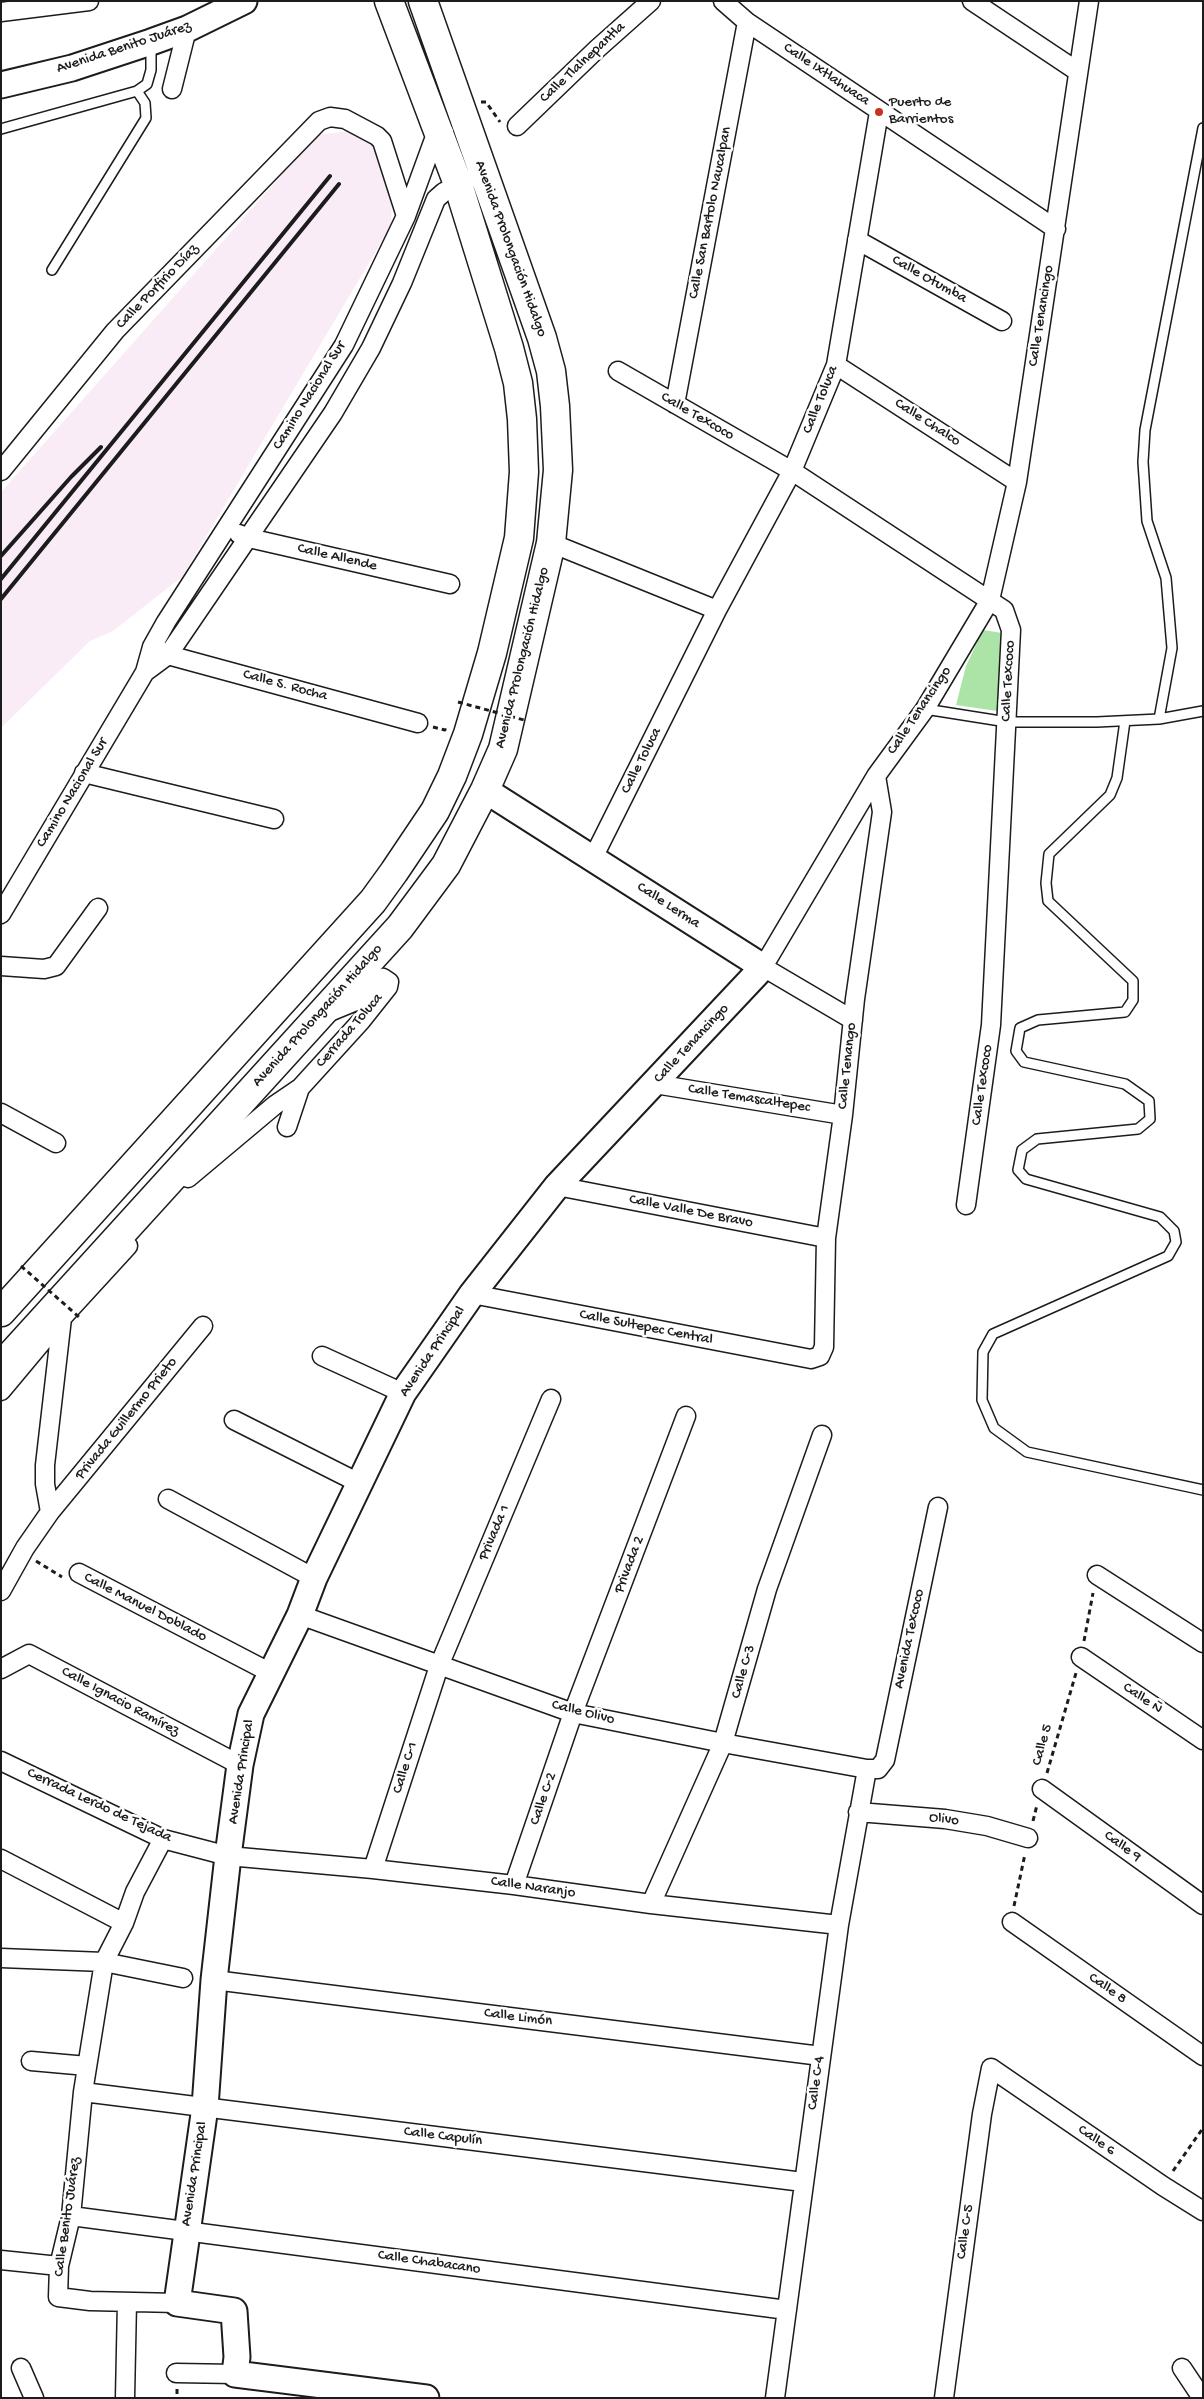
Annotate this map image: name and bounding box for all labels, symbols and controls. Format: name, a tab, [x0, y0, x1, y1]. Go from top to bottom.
street label: Avenida Benito Juárez	[54, 18, 194, 78]
street label: Calle Tlalnepantla	[536, 19, 630, 107]
street label: Calle Ixtlahuaca	[779, 39, 873, 111]
place label: Puerto de Barrientos	[889, 94, 953, 129]
marker: Puerto de Barrientos	[873, 106, 885, 118]
street label: Calle San Bartolo Naucalpan	[685, 125, 737, 301]
street label: Avenida Prolongación Hidalgo	[470, 159, 550, 339]
street label: Calle Porfirio Díaz	[113, 241, 203, 333]
street label: Calle Otumba	[888, 252, 970, 308]
street label: Calle Tenancingo	[1025, 264, 1059, 368]
street label: Camino Nacional Sur	[269, 338, 351, 454]
street label: Calle Toluca	[799, 363, 843, 437]
street label: Calle Texcoco	[657, 389, 737, 445]
street label: Calle Chalco	[891, 395, 963, 451]
street label: Calle Allende	[295, 540, 379, 576]
street label: Avenida Prolongación Hidalgo	[492, 566, 554, 750]
street label: Calle Texcoco	[998, 640, 1020, 722]
street label: Calle Tenancingo	[884, 664, 956, 758]
street label: Calle S. Rocha	[241, 666, 329, 706]
street label: Calle Toluca	[618, 725, 666, 797]
street label: Camino Nacional Sur	[33, 735, 113, 851]
street label: Calle Lerma	[633, 879, 703, 933]
street label: Avenida Prolongación Hidalgo	[249, 941, 387, 1091]
street label: Cerrada Toluca	[313, 990, 387, 1072]
street label: Calle Tenancingo	[651, 1000, 733, 1088]
street label: Calle Tenango	[835, 1022, 861, 1110]
street label: Calle Texcoco	[968, 1043, 998, 1127]
street label: Calle Temascaltepec	[687, 1080, 811, 1118]
street label: Calle Valle De Bravo	[628, 1191, 754, 1233]
street label: Avenida Principal	[396, 1303, 470, 1401]
street label: Calle Sultepec Central	[578, 1306, 714, 1350]
street label: Privada Guillermo Prieto	[72, 1354, 182, 1484]
street label: Privada 1	[475, 1503, 515, 1563]
street label: Privada 2	[611, 1534, 649, 1596]
street label: Calle Manuel Doblado	[81, 1569, 209, 1647]
street label: Avenida Texcoco	[891, 1588, 929, 1690]
street label: Calle C-3	[728, 1643, 760, 1701]
street label: Calle Ignacio Ramírez	[58, 1663, 182, 1741]
street label: Calle Ñ	[1119, 1679, 1165, 1719]
street label: Calle Olivo	[550, 1696, 616, 1730]
street label: Avenida Principal	[225, 1718, 259, 1826]
street label: Calle 5	[1029, 1722, 1057, 1768]
street label: Calle C-1	[389, 1740, 423, 1796]
street label: Cerrada Lerdo de Tejada	[24, 1765, 174, 1847]
street label: Calle C-2	[527, 1770, 561, 1828]
street label: Olivo	[928, 1809, 960, 1831]
street label: Calle 9	[1100, 1827, 1144, 1867]
street label: Calle Naranjo	[489, 1873, 577, 1903]
street label: Calle 8	[1084, 1969, 1130, 2009]
street label: Calle Limón	[483, 2005, 553, 2031]
street label: Calle C-4	[804, 2055, 830, 2111]
street label: Avenida Principal	[178, 2120, 212, 2228]
street label: Calle 6	[1074, 2122, 1118, 2160]
street label: Calle Capulín	[403, 2123, 483, 2151]
street label: Calle Benito Juárez	[51, 2156, 85, 2278]
street label: Calle C-5	[953, 2203, 979, 2261]
street label: Calle Chabacano	[377, 2247, 481, 2279]

